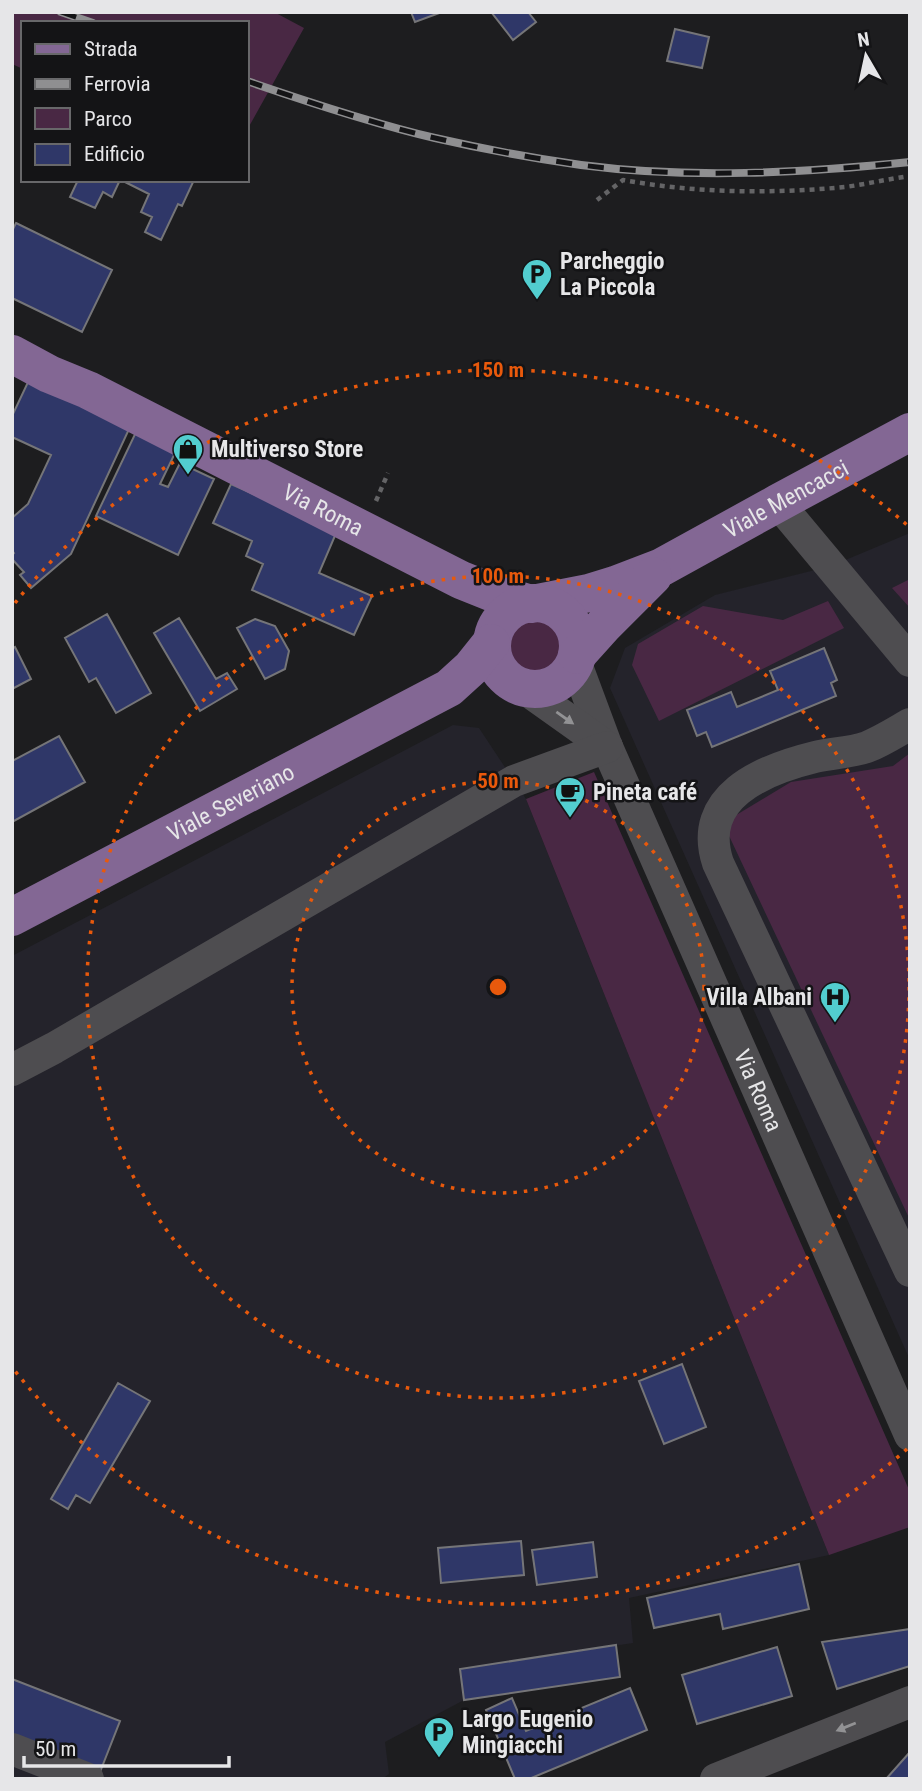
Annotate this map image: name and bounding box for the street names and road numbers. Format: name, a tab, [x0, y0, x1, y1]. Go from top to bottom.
street label: Viale Mencacci	[719, 455, 853, 544]
street label: Via Roma	[278, 478, 368, 542]
street label: Viale Severiano	[163, 758, 299, 847]
street label: Via Roma	[728, 1046, 788, 1136]

